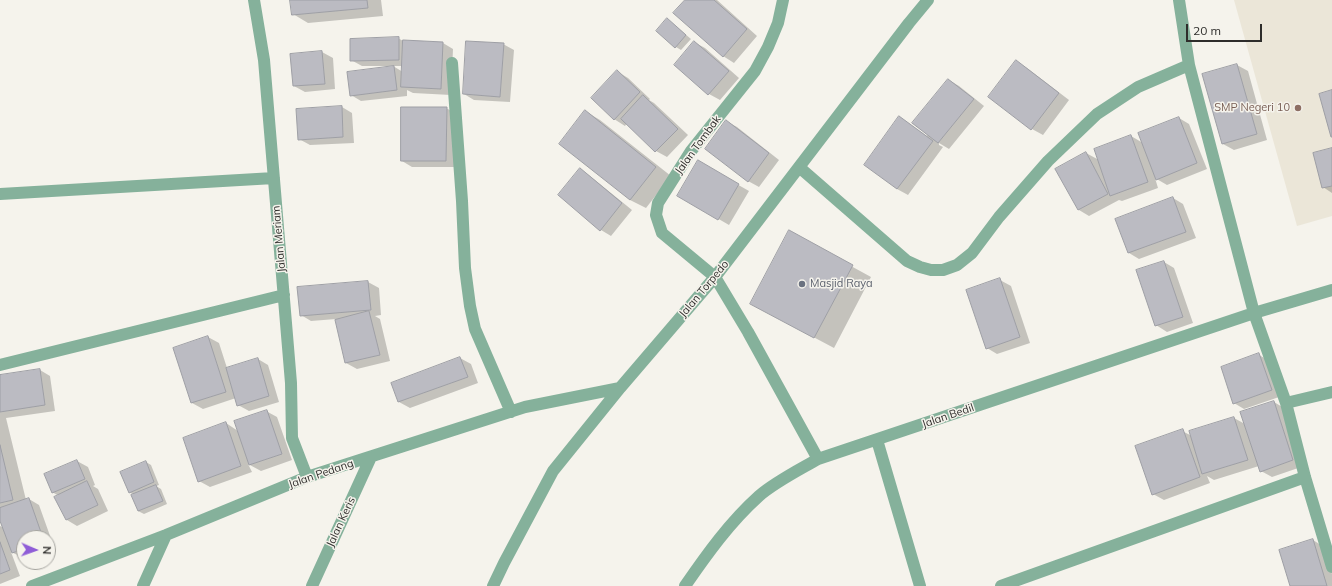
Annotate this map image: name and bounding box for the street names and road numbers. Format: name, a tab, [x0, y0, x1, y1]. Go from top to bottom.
street label: Jalan Tombak	[672, 113, 724, 177]
street label: Jalan Meriam	[270, 205, 288, 273]
street label: Jalan Torpedo	[676, 258, 732, 320]
street label: Jalan Bedil	[920, 401, 976, 431]
street label: Jalan Pedang	[287, 457, 355, 491]
street label: Jalan Keris	[324, 495, 358, 549]

